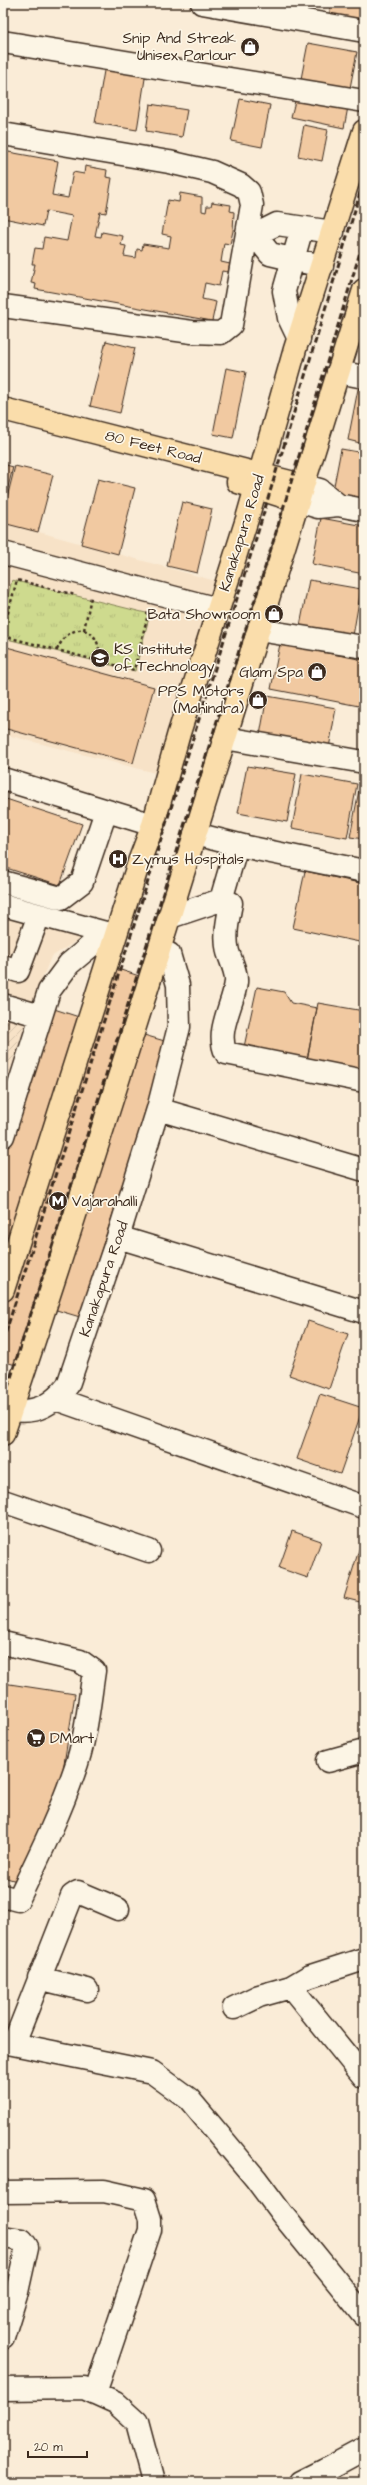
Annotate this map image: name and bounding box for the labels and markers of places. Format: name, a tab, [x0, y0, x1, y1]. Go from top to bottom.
place label: Snip And Streak Unisex Parlour	[122, 28, 236, 66]
shop icon: Snip And Streak Unisex Parlour	[239, 36, 261, 58]
shop icon: Bata Showroom	[263, 603, 285, 625]
place label: Bata Showroom	[148, 604, 260, 625]
place label: KS Institute of Technology	[114, 639, 214, 678]
school or university icon: KS Institute of Technology	[89, 647, 111, 669]
shop icon: Glam Spa	[306, 661, 328, 683]
place label: Glam Spa	[239, 662, 303, 683]
place label: PPS Motors (Mahindra)	[158, 681, 244, 719]
shop icon: PPS Motors (Mahindra)	[247, 689, 269, 711]
hospital icon: Zymus Hospitals	[107, 848, 129, 870]
place label: Zymus Hospitals	[132, 849, 245, 871]
metro station icon: Vajarahalli	[47, 1190, 69, 1212]
place label: Vajarahalli	[72, 1191, 138, 1212]
supermarket icon: DMart	[25, 1727, 47, 1749]
place label: DMart	[50, 1728, 94, 1749]

